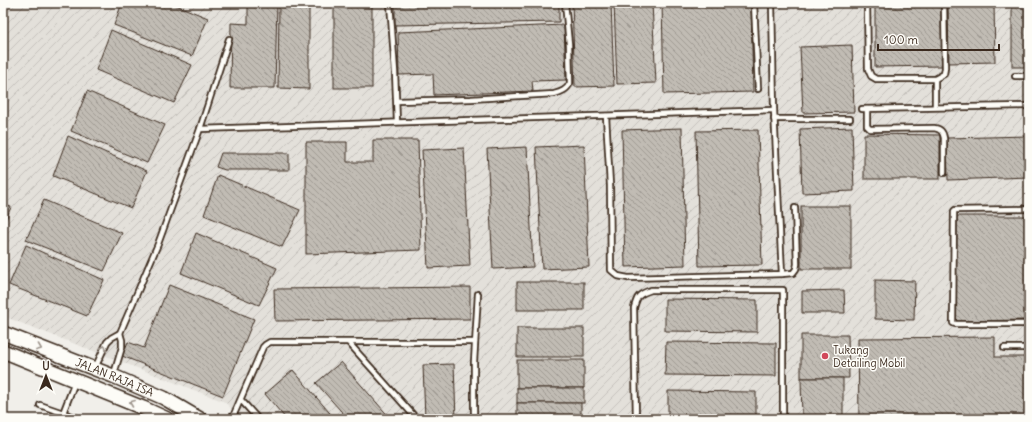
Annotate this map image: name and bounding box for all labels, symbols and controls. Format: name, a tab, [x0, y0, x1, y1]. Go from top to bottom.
scale bar	[878, 26, 999, 52]
text: 100 m	[884, 32, 918, 47]
one-way arrow	[36, 343, 43, 351]
place label: Tukang Detailing Mobil	[833, 343, 905, 370]
one-way arrow	[99, 345, 107, 353]
marker: Tukang Detailing Mobil	[820, 351, 830, 361]
street label: JALAN RAJA ISA	[73, 355, 156, 400]
north arrow	[26, 356, 66, 396]
text: U	[42, 359, 50, 373]
one-way arrow	[128, 400, 136, 408]

